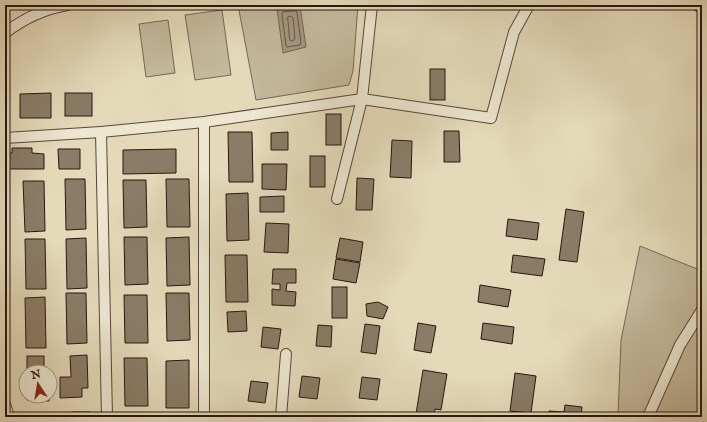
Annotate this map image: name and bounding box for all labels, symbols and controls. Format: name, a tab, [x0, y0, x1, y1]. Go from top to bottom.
north arrow	[18, 364, 58, 404]
text: N	[29, 367, 43, 383]

